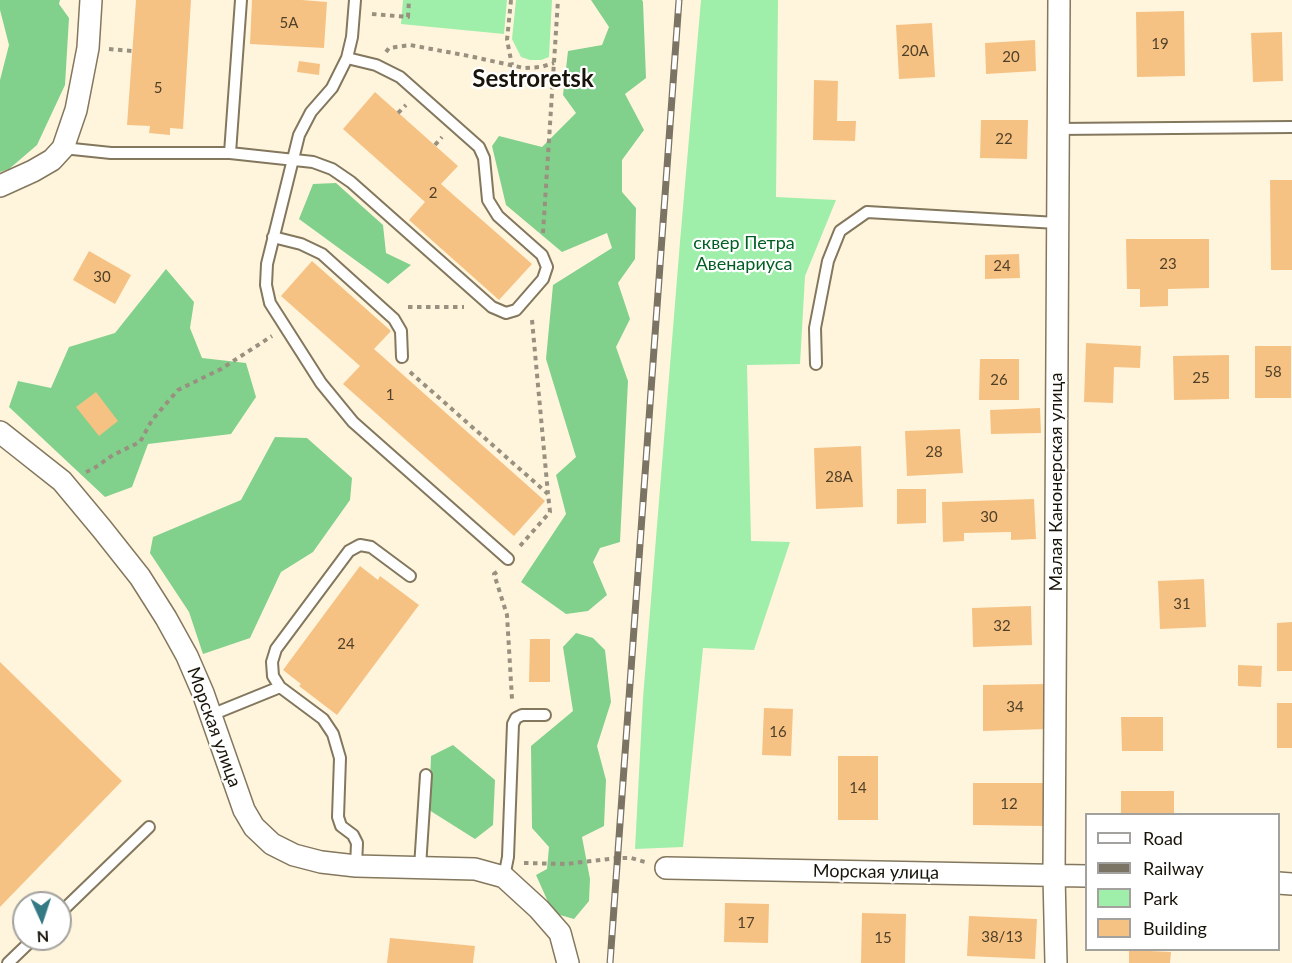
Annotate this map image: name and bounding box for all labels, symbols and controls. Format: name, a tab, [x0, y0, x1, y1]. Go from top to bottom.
house number: 5А	[280, 14, 298, 32]
house number: 19	[1151, 35, 1169, 53]
house number: 20А	[901, 42, 929, 60]
house number: 20	[1002, 48, 1020, 66]
district label: Sestroretsk	[472, 65, 594, 93]
house number: 5	[154, 79, 162, 97]
house number: 22	[995, 130, 1013, 148]
house number: 2	[429, 184, 437, 202]
park label: сквер Петра Авенариуса	[693, 232, 795, 274]
house number: 23	[1159, 255, 1177, 273]
house number: 24	[993, 257, 1011, 275]
house number: 30	[93, 268, 111, 286]
house number: 58	[1264, 363, 1282, 381]
house number: 25	[1192, 369, 1210, 387]
house number: 26	[990, 371, 1008, 389]
street label: Малая Канонерская улица	[1045, 373, 1067, 591]
house number: 1	[386, 386, 394, 404]
house number: 28	[925, 443, 943, 461]
house number: 28А	[825, 468, 853, 486]
house number: 30	[980, 508, 998, 526]
house number: 31	[1173, 595, 1191, 613]
house number: 32	[993, 617, 1011, 635]
house number: 24	[337, 635, 355, 653]
street label: Морская улица	[182, 664, 246, 790]
house number: 34	[1006, 698, 1024, 716]
house number: 16	[769, 723, 787, 741]
house number: 14	[849, 779, 867, 797]
house number: 12	[1000, 795, 1018, 813]
legend	[1085, 813, 1280, 951]
text: Road	[1143, 827, 1183, 849]
text: Railway	[1143, 857, 1204, 879]
street label: Морская улица	[813, 860, 939, 884]
text: Park	[1143, 887, 1178, 909]
north arrow	[12, 891, 72, 951]
house number: 17	[737, 914, 755, 932]
text: Building	[1143, 917, 1207, 939]
text: N	[36, 928, 50, 947]
house number: 38/13	[981, 928, 1023, 946]
house number: 15	[874, 929, 892, 947]

